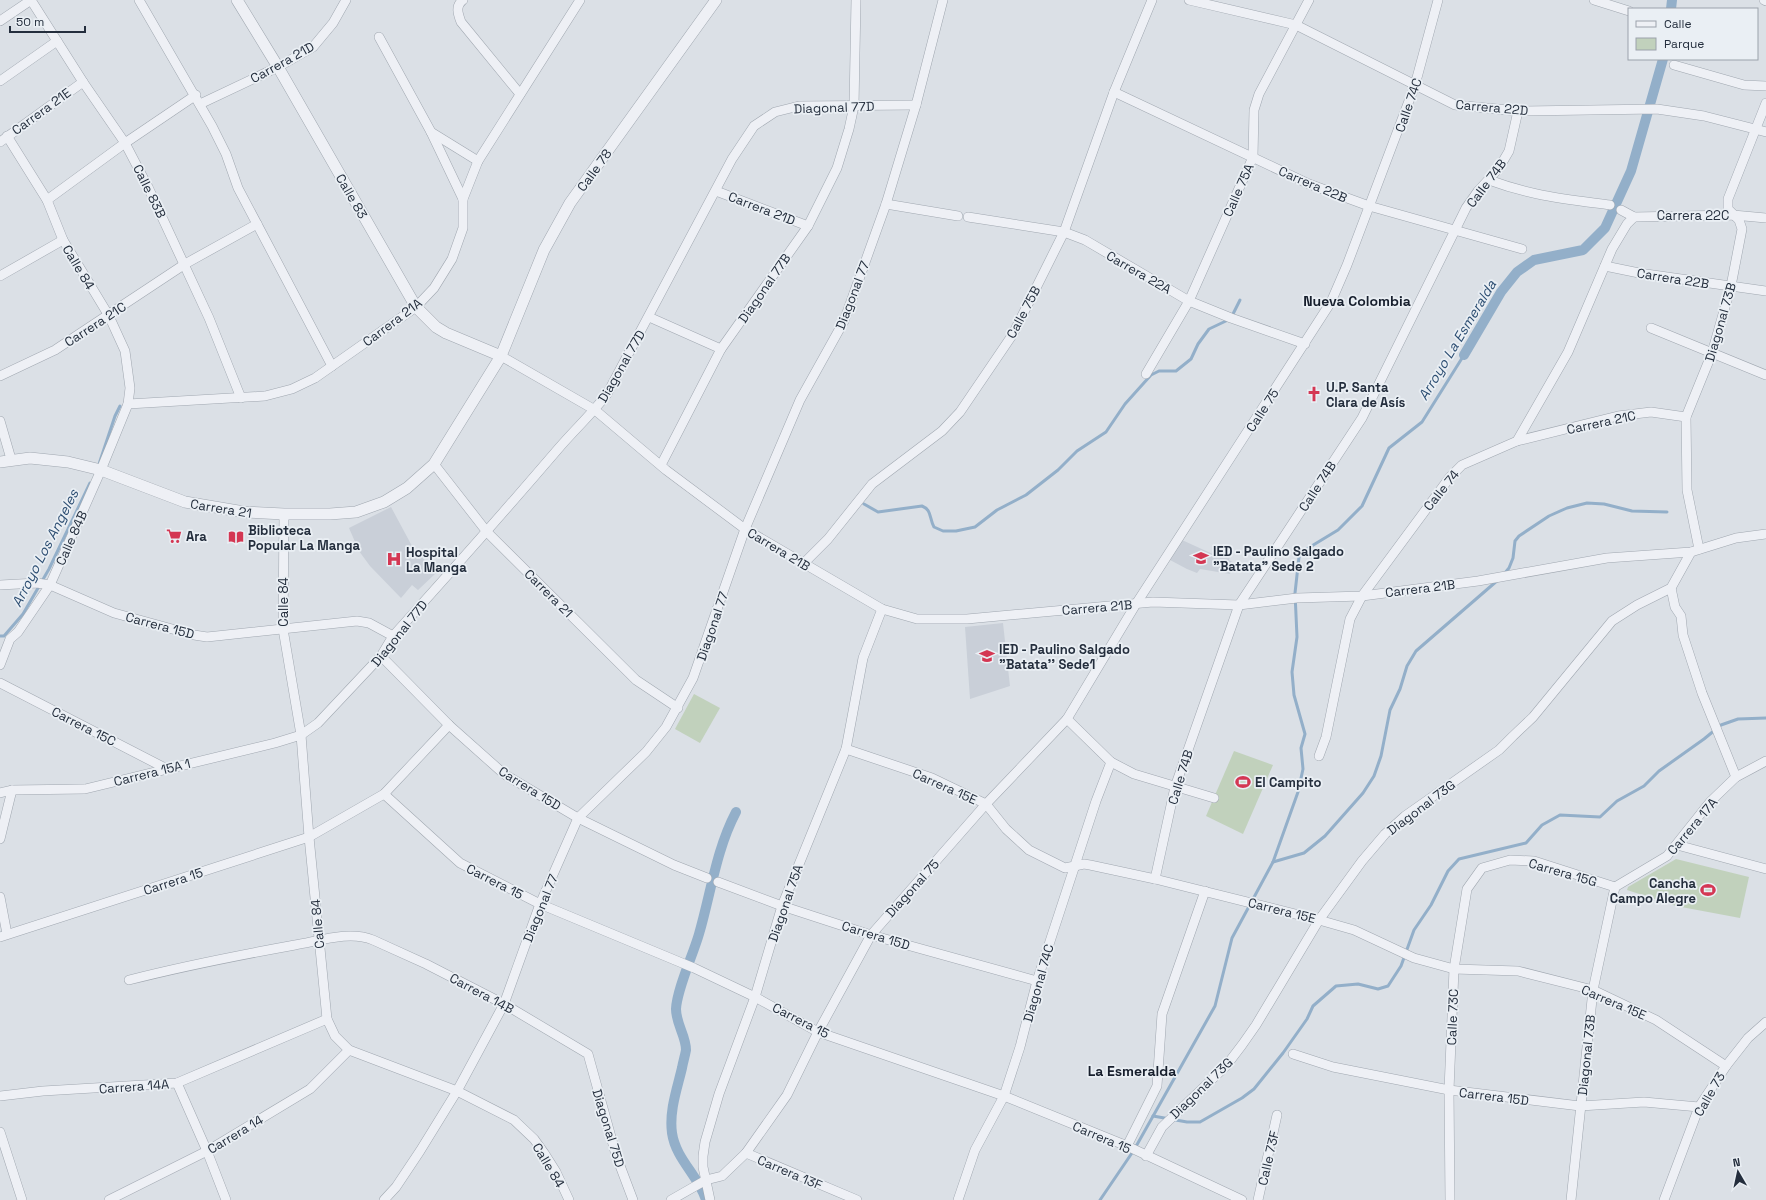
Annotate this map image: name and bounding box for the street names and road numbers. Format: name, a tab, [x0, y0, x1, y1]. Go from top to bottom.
street label: Carrera 21D	[247, 38, 317, 87]
street label: Calle 74C	[1391, 76, 1426, 135]
street label: Carrera 21E	[8, 84, 74, 139]
street label: Carrera 22D	[1455, 96, 1529, 119]
street label: Diagonal 77D	[793, 98, 875, 117]
street label: Calle 78	[573, 146, 616, 195]
street label: Calle 74B	[1463, 156, 1510, 211]
street label: Calle 75A	[1219, 161, 1258, 219]
street label: Calle 83B	[129, 162, 170, 221]
street label: Carrera 22B	[1276, 162, 1350, 207]
street label: Calle 83	[332, 171, 371, 222]
street label: Carrera 21D	[726, 188, 798, 229]
street label: Carrera 22C	[1657, 207, 1729, 224]
street label: Calle 84	[59, 242, 99, 293]
street label: Carrera 22A	[1103, 247, 1174, 298]
street label: Diagonal 77B	[734, 250, 795, 326]
street label: Diagonal 77	[832, 258, 873, 332]
street label: Carrera 22B	[1636, 264, 1710, 293]
street label: Diagonal 73B	[1701, 281, 1740, 364]
street label: Calle 75B	[1003, 283, 1044, 341]
street label: Carrera 21A	[359, 295, 425, 350]
street label: Carrera 21C	[61, 298, 129, 351]
street label: Diagonal 77D	[594, 327, 649, 405]
street label: Calle 75	[1242, 385, 1283, 435]
street label: Carrera 21C	[1565, 407, 1637, 438]
street label: Calle 74B	[1295, 458, 1340, 515]
street label: Calle 74	[1420, 466, 1463, 514]
street label: Carrera 21	[189, 495, 253, 522]
street label: Calle 84B	[52, 508, 91, 568]
street label: Carrera 21B	[744, 524, 813, 575]
street label: Carrera 21	[521, 565, 577, 621]
street label: Carrera 21B	[1384, 576, 1456, 601]
street label: Calle 84	[275, 577, 292, 627]
street label: Diagonal 77	[693, 589, 732, 663]
street label: Carrera 21B	[1061, 596, 1133, 619]
street label: Diagonal 77D	[367, 597, 431, 670]
street label: Carrera 15D	[124, 608, 196, 643]
street label: Carrera 15C	[49, 703, 119, 750]
street label: Calle 74B	[1164, 748, 1197, 807]
street label: Carrera 15A 1	[112, 755, 192, 790]
street label: Carrera 15D	[495, 763, 564, 814]
street label: Carrera 15E	[910, 765, 980, 808]
street label: Diagonal 73G	[1384, 776, 1459, 839]
street label: Carrera 17A	[1664, 794, 1721, 858]
street label: Carrera 15G	[1527, 855, 1599, 890]
street label: Diagonal 75	[882, 856, 943, 921]
street label: Carrera 15	[463, 860, 526, 903]
street label: Diagonal 75A	[764, 862, 807, 944]
street label: Carrera 15	[141, 864, 205, 899]
street label: Diagonal 77	[519, 872, 562, 945]
street label: Carrera 15E	[1246, 894, 1317, 927]
street label: Calle 84	[307, 899, 328, 949]
street label: Carrera 15D	[840, 917, 912, 954]
street label: Diagonal 74C	[1019, 942, 1058, 1024]
street label: Carrera 14B	[447, 969, 517, 1018]
street label: Carrera 15E	[1579, 981, 1649, 1024]
street label: Calle 73C	[1443, 988, 1462, 1046]
street label: Carrera 15	[769, 999, 832, 1042]
street label: Diagonal 73B	[1574, 1014, 1599, 1096]
street label: Diagonal 73G	[1166, 1054, 1236, 1123]
street label: Calle 73	[1690, 1069, 1729, 1119]
street label: Carrera 14A	[98, 1076, 170, 1097]
street label: Carrera 15D	[1458, 1084, 1530, 1109]
street label: Diagonal 75D	[589, 1087, 629, 1169]
street label: Carrera 14	[204, 1111, 266, 1158]
street label: Carrera 15	[1070, 1118, 1134, 1157]
street label: Calle 73F	[1254, 1129, 1283, 1187]
street label: Calle 84	[529, 1140, 569, 1191]
street label: Carrera 13F	[755, 1151, 825, 1194]

